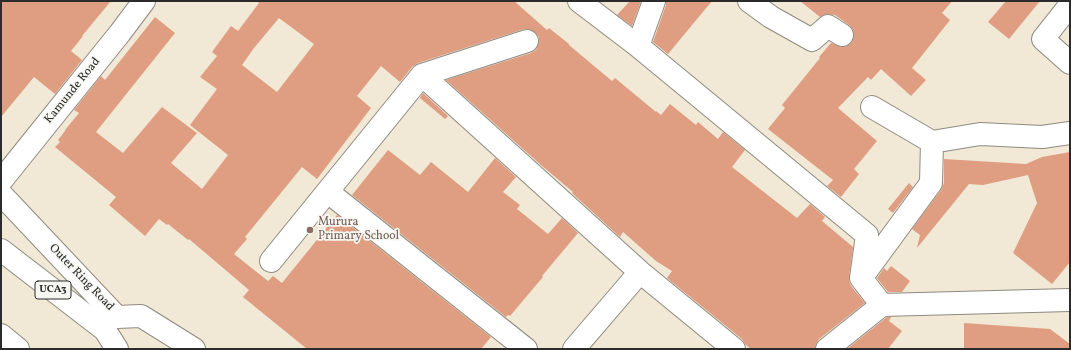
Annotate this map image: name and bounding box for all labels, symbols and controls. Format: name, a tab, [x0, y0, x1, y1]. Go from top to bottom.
street label: Kamunde Road	[42, 55, 104, 127]
place label: Murura Primary School	[318, 216, 399, 244]
marker: Murura Primary School	[305, 225, 315, 235]
street label: Outer Ring Road	[45, 242, 117, 314]
road number: UCA3	[35, 281, 71, 299]

